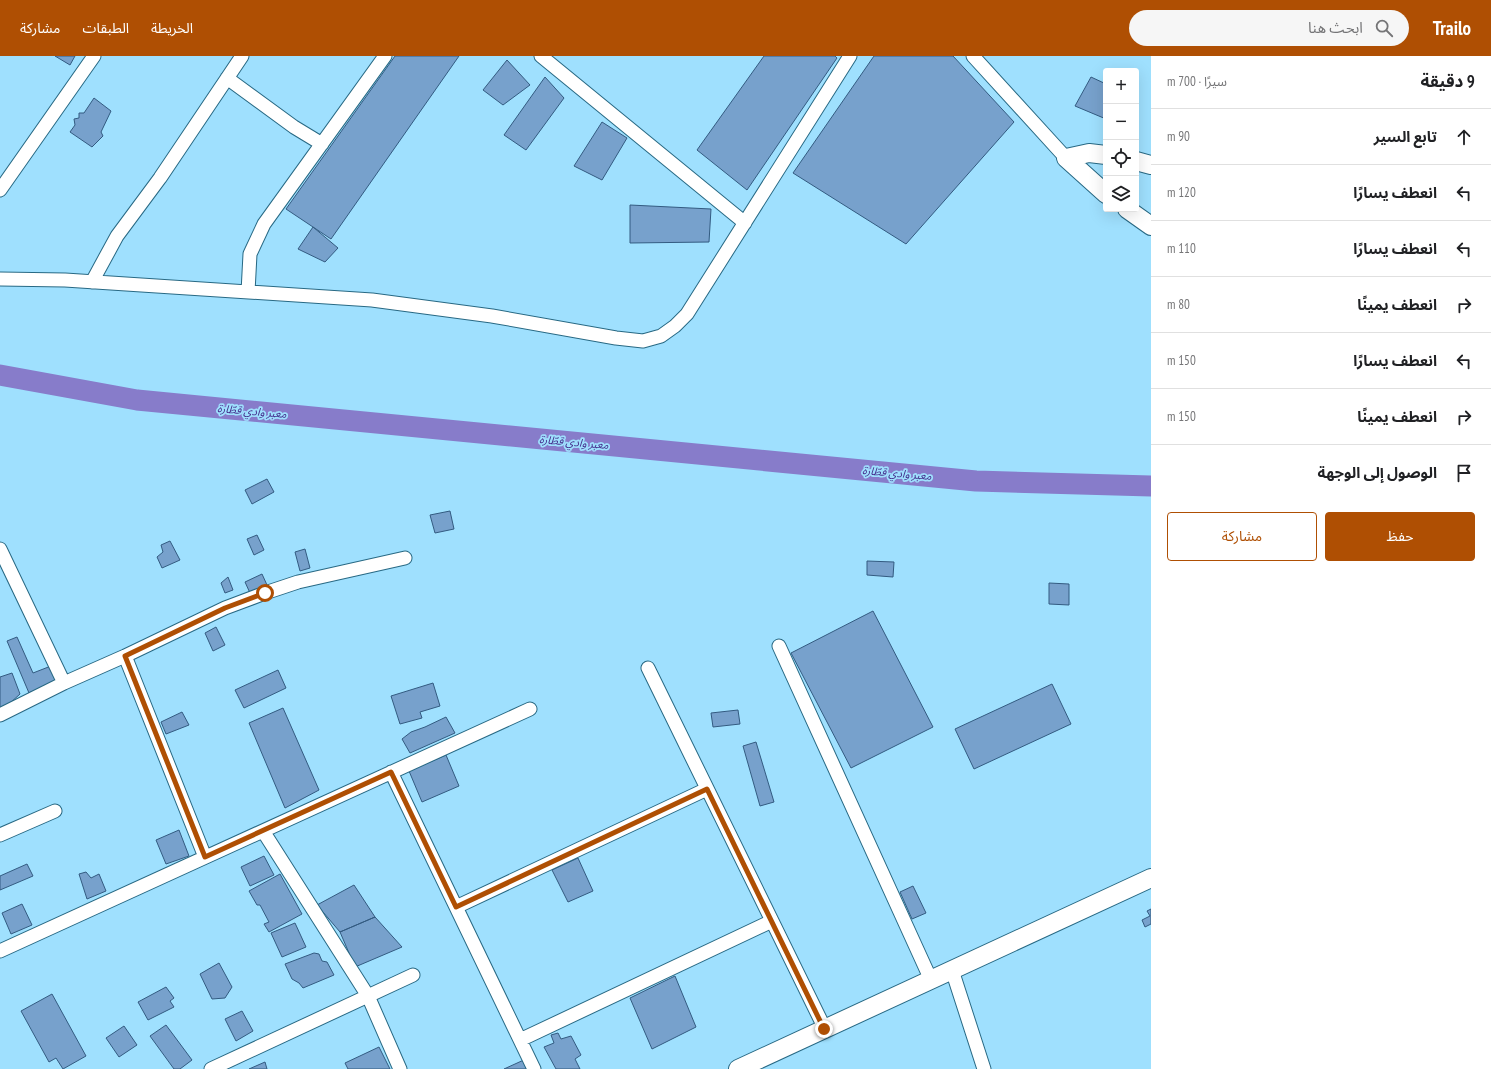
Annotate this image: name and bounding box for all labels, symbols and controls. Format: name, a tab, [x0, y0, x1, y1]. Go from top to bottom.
search box	[1129, 10, 1409, 46]
text: Trailo	[1433, 16, 1471, 40]
icon: search	[1373, 17, 1395, 39]
text: ابحث هنا	[1308, 18, 1363, 37]
text: مشاركة	[20, 19, 60, 37]
text: الطبقات	[82, 19, 129, 37]
text: الخريطة	[151, 19, 193, 37]
map controls	[1103, 68, 1139, 212]
button: +	[1103, 68, 1139, 104]
text: 9 دقيقة	[1421, 70, 1475, 92]
text: سيرًا · 700 m	[1167, 73, 1227, 90]
button: −	[1103, 104, 1139, 140]
icon: ahead	[1453, 126, 1475, 148]
text: تابع السير	[1374, 127, 1437, 146]
text: 90 m	[1167, 128, 1190, 145]
button: locate	[1103, 140, 1139, 176]
button: layers	[1103, 176, 1139, 212]
icon: left	[1453, 182, 1475, 204]
text: انعطف يسارًا	[1353, 183, 1437, 202]
text: 120 m	[1167, 184, 1196, 201]
icon: left	[1453, 238, 1475, 260]
text: انعطف يسارًا	[1353, 239, 1437, 258]
text: 110 m	[1167, 240, 1196, 257]
icon: right	[1453, 294, 1475, 316]
text: انعطف يمينًا	[1357, 295, 1437, 314]
text: 80 m	[1167, 296, 1190, 313]
icon: left	[1453, 350, 1475, 372]
text: انعطف يسارًا	[1353, 351, 1437, 370]
text: 150 m	[1167, 352, 1196, 369]
water label: معبر وادي قطّارة	[217, 401, 287, 424]
icon: right	[1453, 406, 1475, 428]
text: انعطف يمينًا	[1357, 407, 1437, 426]
text: 150 m	[1167, 408, 1196, 425]
water label: معبر وادي قطّارة	[539, 432, 609, 455]
icon: arrive	[1453, 462, 1475, 484]
water label: معبر وادي قطّارة	[862, 463, 932, 486]
text: الوصول إلى الوجهة	[1318, 463, 1437, 482]
button: مشاركة	[1167, 512, 1317, 561]
button: حفظ	[1325, 512, 1475, 561]
route start	[256, 584, 274, 602]
route end	[815, 1020, 833, 1038]

